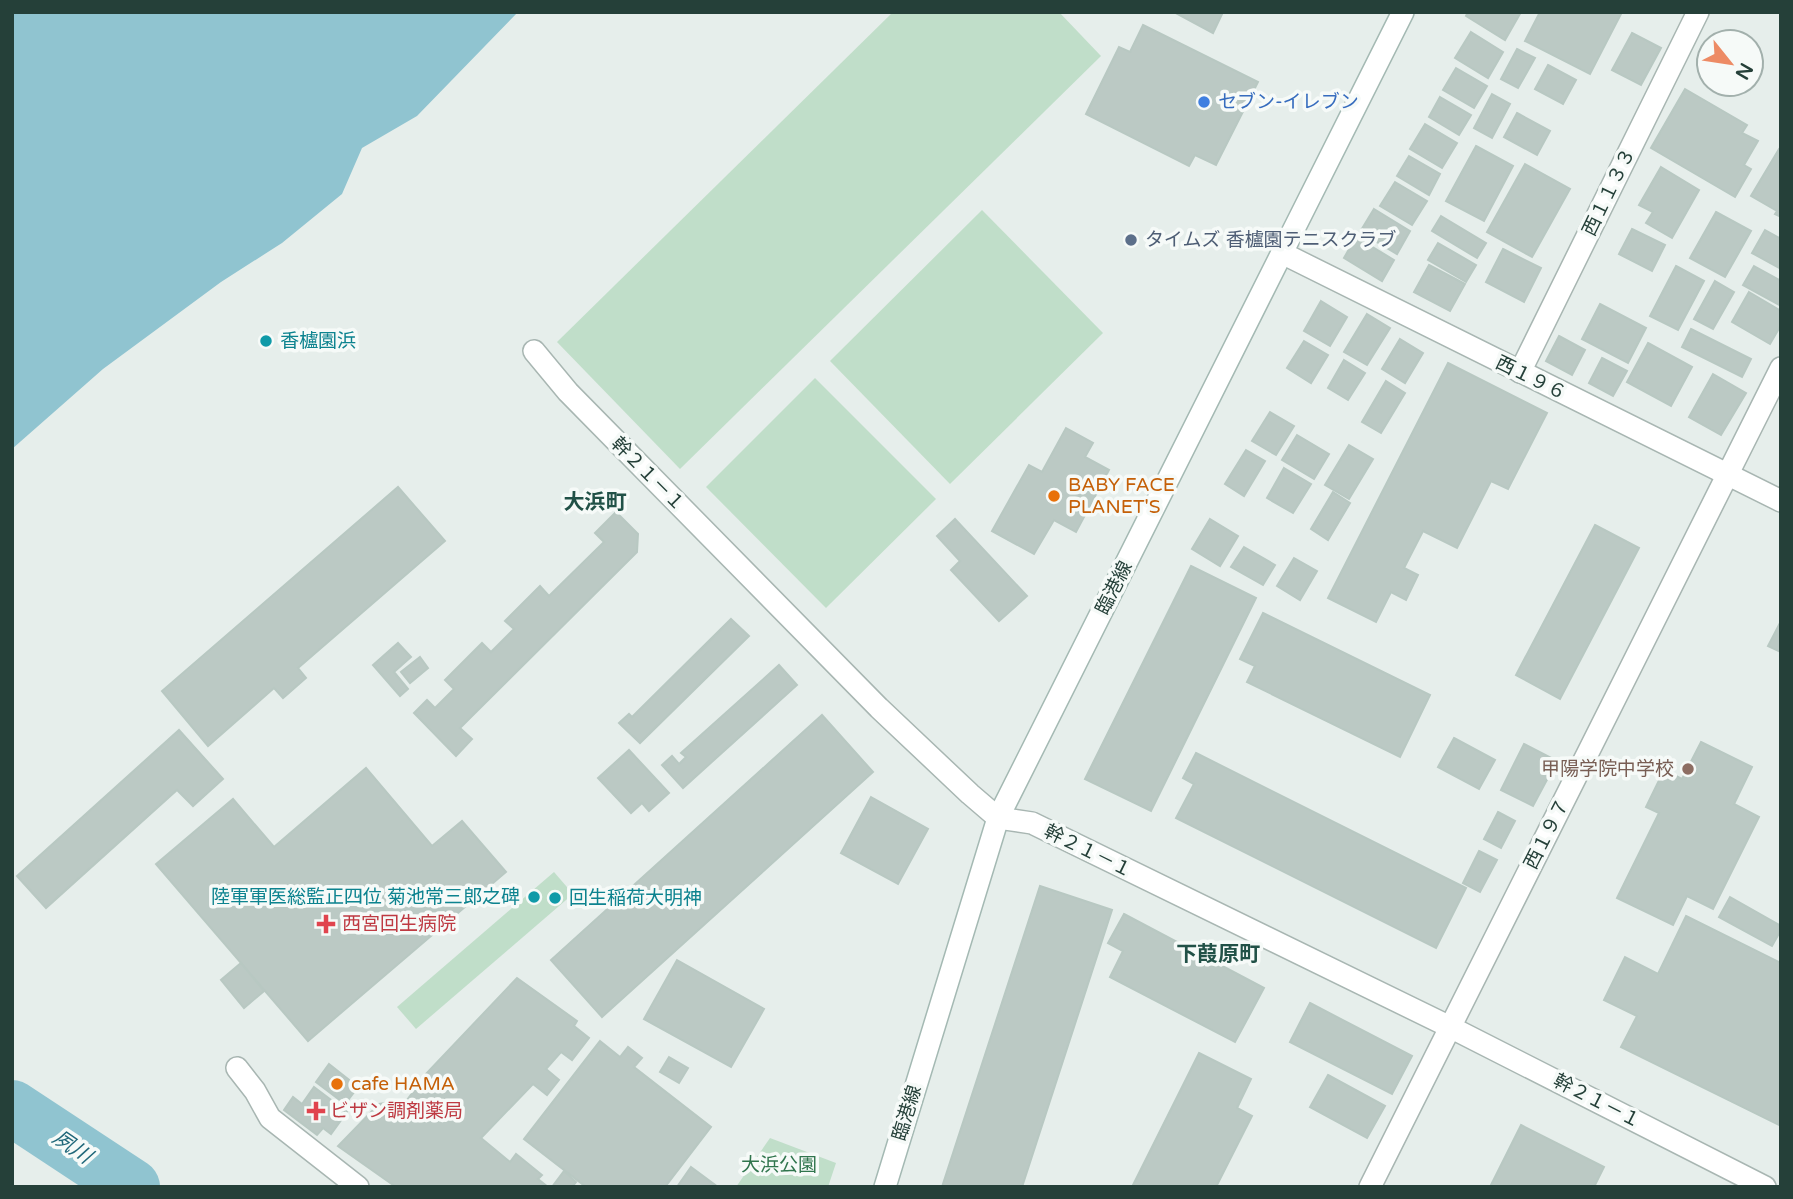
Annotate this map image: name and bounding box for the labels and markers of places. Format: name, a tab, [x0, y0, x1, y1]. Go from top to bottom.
place label: セブン-イレブン	[1218, 91, 1359, 113]
marker: セブン-イレブン	[1196, 94, 1212, 110]
place label: タイムズ 香櫨園テニスクラブ	[1145, 229, 1397, 251]
marker: タイムズ 香櫨園テニスクラブ	[1123, 232, 1139, 248]
place label: 香櫨園浜	[280, 330, 356, 352]
marker: 香櫨園浜	[258, 333, 274, 349]
place label: BABY FACE PLANET'S	[1068, 474, 1175, 518]
marker: BABY FACE PLANET'S	[1046, 488, 1062, 504]
place label: 甲陽学院中学校	[1541, 758, 1674, 780]
marker: 甲陽学院中学校	[1680, 761, 1696, 777]
place label: 陸軍軍医総監正四位 菊池常三郎之碑	[211, 886, 520, 908]
place label: 回生稲荷大明神	[569, 887, 702, 909]
marker: 陸軍軍医総監正四位 菊池常三郎之碑	[526, 889, 542, 905]
marker: 回生稲荷大明神	[547, 890, 563, 906]
place label: 西宮回生病院	[342, 913, 456, 935]
marker: 西宮回生病院	[316, 914, 336, 934]
place label: cafe HAMA	[351, 1073, 455, 1095]
marker: cafe HAMA	[329, 1076, 345, 1092]
place label: ビザン調剤薬局	[330, 1100, 463, 1122]
marker: ビザン調剤薬局	[308, 1103, 324, 1119]

